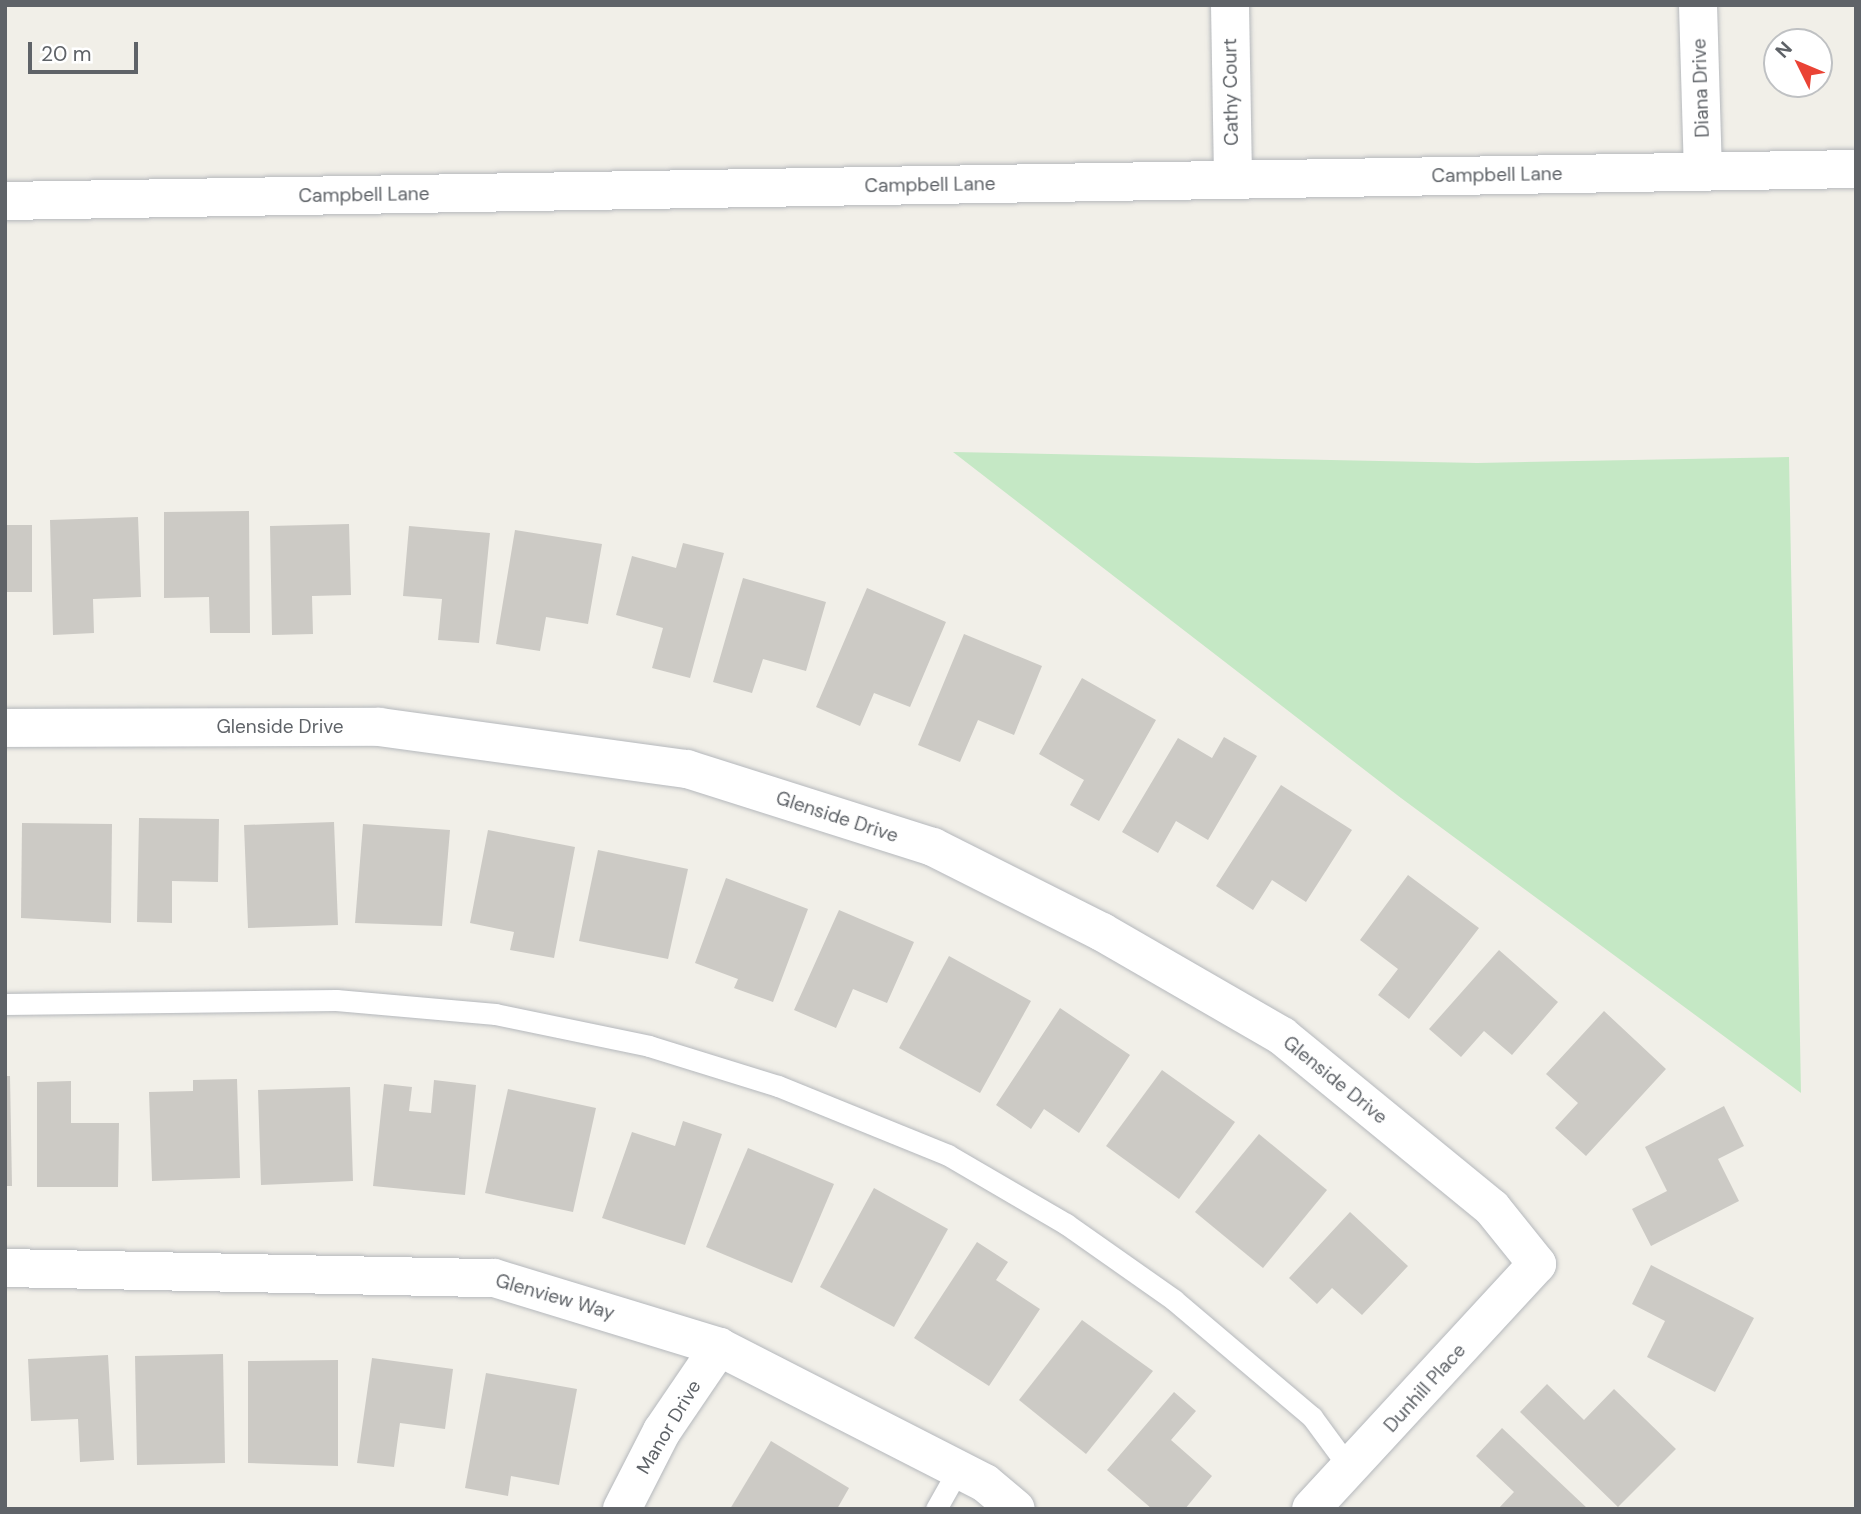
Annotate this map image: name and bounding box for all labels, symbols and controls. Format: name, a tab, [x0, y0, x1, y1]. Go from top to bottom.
scale bar	[32, 28, 142, 72]
north arrow	[1763, 28, 1833, 98]
text: N	[1770, 36, 1798, 63]
street label: Cathy Court	[1219, 38, 1243, 146]
street label: Diana Drive	[1688, 38, 1714, 138]
text: 20 m	[41, 40, 92, 68]
street label: Campbell Lane	[1431, 162, 1563, 188]
street label: Campbell Lane	[864, 172, 996, 198]
street label: Campbell Lane	[298, 182, 430, 208]
street label: Glenside Drive	[216, 716, 344, 738]
street label: Glenside Drive	[773, 787, 901, 847]
street label: Glenside Drive	[1278, 1031, 1392, 1129]
street label: Glenview Way	[493, 1269, 617, 1325]
street label: Dunhill Place	[1379, 1339, 1471, 1437]
street label: Manor Drive	[632, 1376, 706, 1478]

